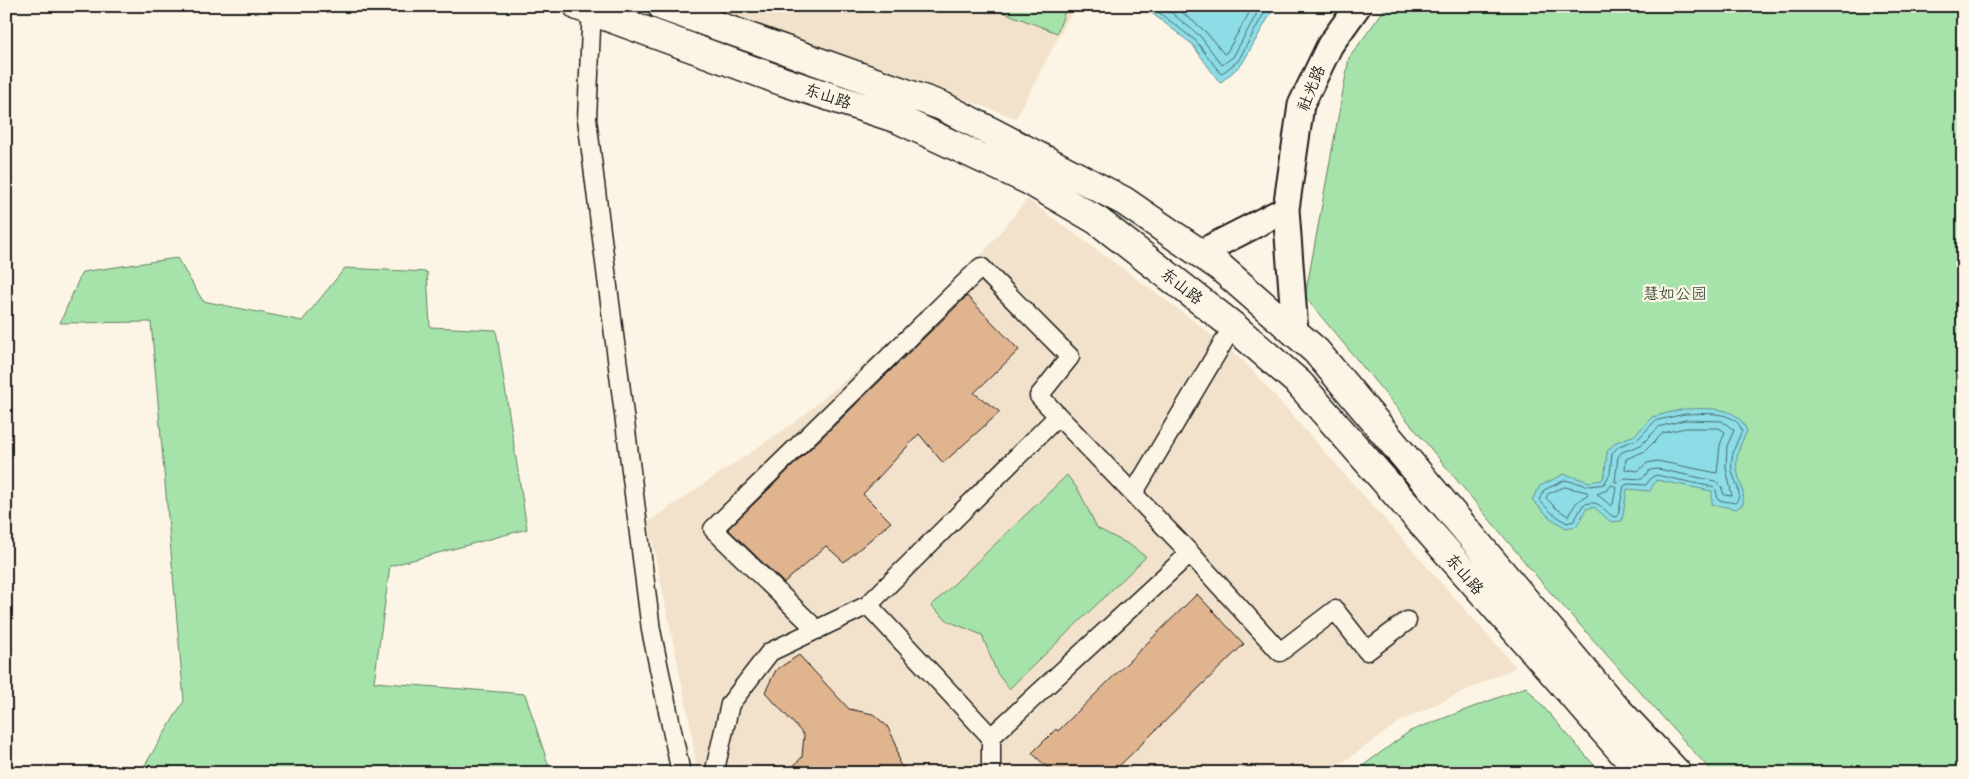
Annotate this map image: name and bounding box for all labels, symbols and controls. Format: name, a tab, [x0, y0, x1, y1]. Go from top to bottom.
street label: 社光路	[1289, 60, 1333, 116]
street label: 东山路	[801, 75, 855, 117]
street label: 东山路	[1154, 260, 1210, 312]
park label: 慧如公园	[1643, 279, 1707, 308]
street label: 东山路	[1438, 546, 1492, 602]

